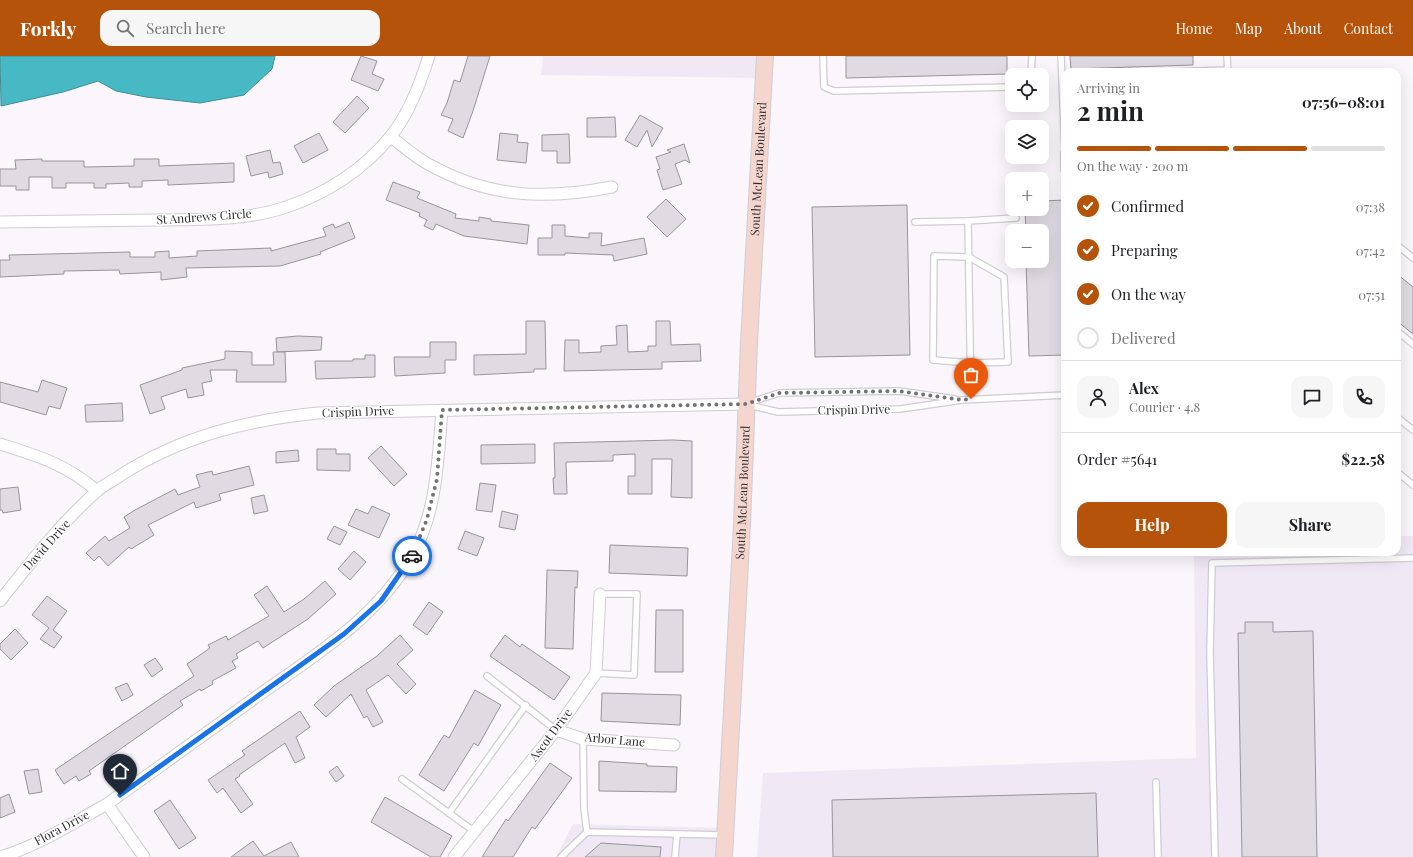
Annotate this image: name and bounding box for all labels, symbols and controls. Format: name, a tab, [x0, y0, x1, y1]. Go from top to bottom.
search box	[100, 10, 380, 46]
text: Forkly	[20, 15, 76, 41]
icon: search	[114, 17, 136, 39]
text: Search here	[146, 18, 226, 38]
text: Home	[1175, 19, 1213, 38]
text: Map	[1235, 19, 1262, 38]
text: About	[1284, 19, 1322, 38]
text: Contact	[1344, 19, 1393, 38]
map controls	[1005, 68, 1049, 268]
button: locate	[1005, 68, 1049, 112]
text: Arriving in	[1077, 79, 1140, 96]
text: 07:56–08:01	[1302, 92, 1385, 112]
text: 2 min	[1077, 93, 1144, 128]
street label: South McLean Boulevard	[746, 101, 769, 236]
button: layers	[1005, 120, 1049, 164]
text: On the way · 200 m	[1077, 157, 1188, 174]
button: +	[1005, 172, 1049, 216]
icon: check	[1077, 195, 1099, 217]
text: Confirmed	[1111, 196, 1184, 216]
text: 07:38	[1356, 198, 1385, 215]
street label: St Andrews Circle	[156, 205, 252, 227]
button: −	[1005, 224, 1049, 268]
icon: check	[1077, 239, 1099, 261]
text: Preparing	[1111, 240, 1178, 260]
text: 07:42	[1356, 242, 1385, 259]
icon: check	[1077, 283, 1099, 305]
text: On the way	[1111, 284, 1186, 304]
text: 07:51	[1358, 286, 1385, 303]
text: Delivered	[1111, 328, 1176, 348]
pin	[954, 358, 988, 399]
icon: bag	[960, 364, 982, 386]
button: person	[1077, 376, 1119, 418]
button: chat	[1291, 376, 1333, 418]
button: phone	[1343, 376, 1385, 418]
text: Alex	[1129, 378, 1159, 398]
text: Courier · 4.8	[1129, 398, 1200, 415]
street label: Crispin Drive	[818, 400, 890, 418]
street label: Crispin Drive	[321, 402, 394, 420]
street label: South McLean Boulevard	[731, 425, 753, 560]
text: Order #5641	[1077, 449, 1157, 469]
text: $22.58	[1342, 449, 1385, 469]
button: Help	[1077, 502, 1227, 548]
button: Share	[1235, 502, 1385, 548]
street label: David Drive	[19, 515, 73, 573]
courier	[392, 536, 432, 576]
icon: car	[401, 545, 423, 567]
street label: Ascot Drive	[525, 705, 575, 765]
street label: Arbor Lane	[583, 728, 646, 750]
pin	[103, 754, 137, 795]
icon: home	[109, 760, 131, 782]
street label: Flora Drive	[31, 806, 92, 848]

